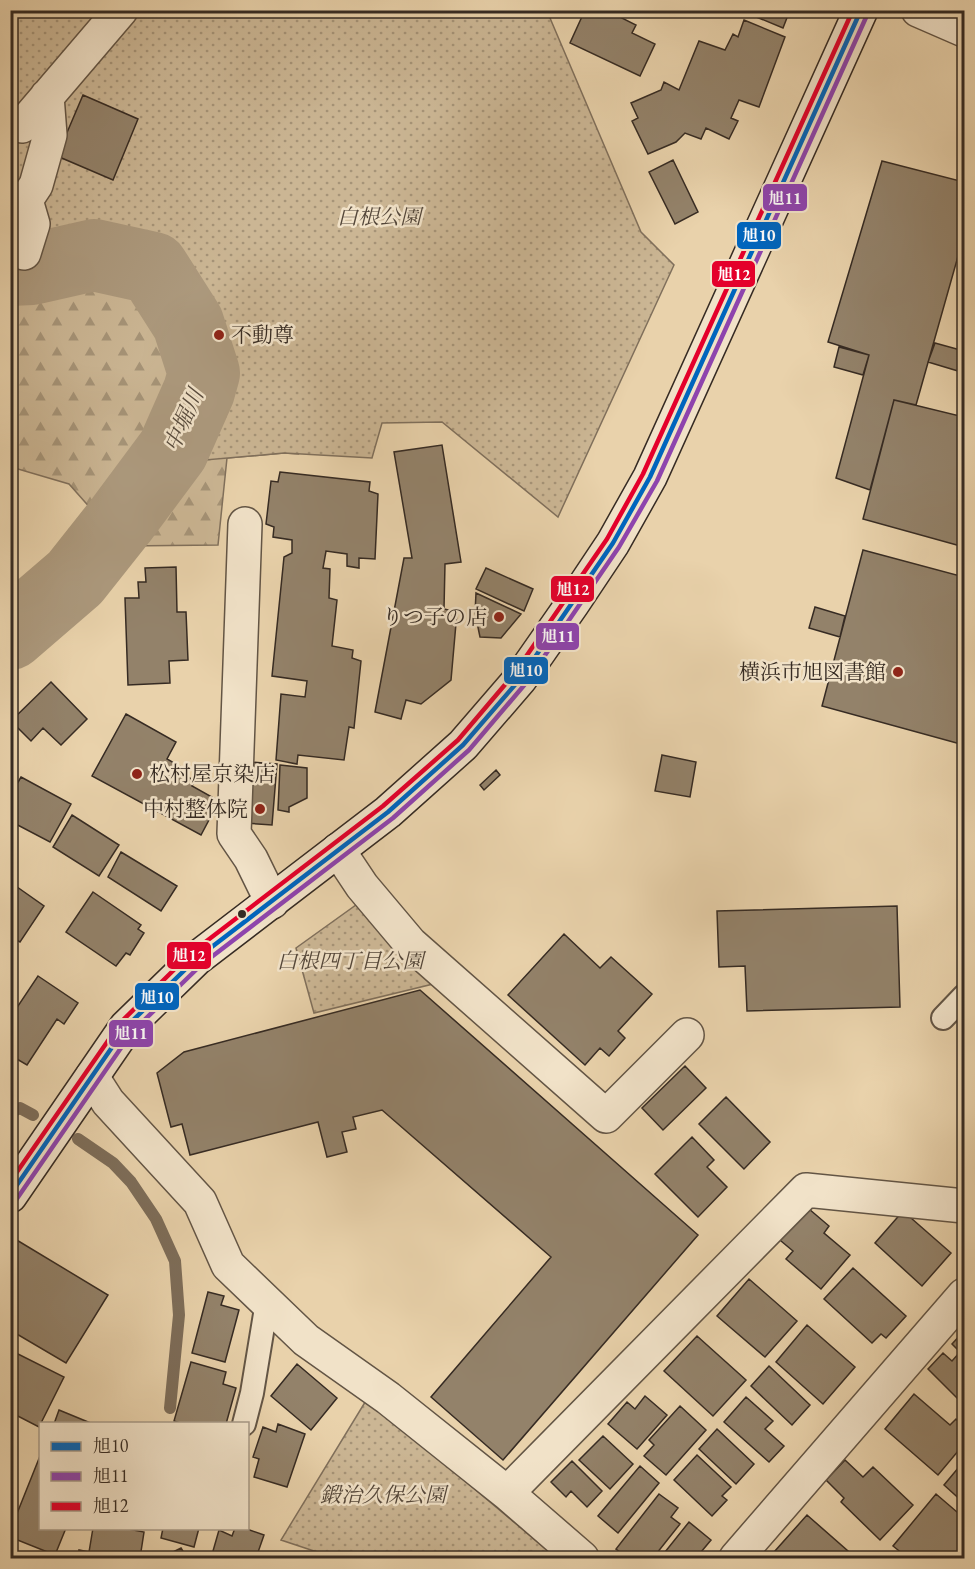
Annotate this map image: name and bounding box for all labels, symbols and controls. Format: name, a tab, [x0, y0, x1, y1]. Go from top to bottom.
line badge: 旭11	[762, 183, 808, 212]
text: 旭11	[769, 188, 801, 209]
park label: 白根公園	[337, 203, 424, 230]
line badge: 旭10	[736, 221, 782, 250]
text: 旭10	[743, 225, 776, 246]
line badge: 旭12	[711, 260, 756, 288]
text: 旭12	[718, 264, 751, 285]
place label: 不動尊	[231, 321, 294, 348]
marker: 不動尊	[212, 328, 226, 342]
water label: 中堀川	[157, 382, 211, 456]
line badge: 旭12	[550, 575, 595, 603]
text: 旭12	[557, 579, 590, 600]
place label: りつ子の店	[382, 603, 487, 630]
marker: りつ子の店	[492, 610, 506, 624]
line badge: 旭11	[535, 622, 580, 651]
text: 旭11	[542, 626, 574, 647]
line badge: 旭10	[503, 656, 549, 685]
place label: 横浜市旭図書館	[739, 658, 886, 685]
text: 旭10	[510, 660, 543, 681]
marker: 横浜市旭図書館	[891, 665, 905, 679]
place label: 松村屋京染店	[149, 760, 275, 787]
marker: 松村屋京染店	[130, 767, 144, 781]
place label: 中村整体院	[143, 795, 248, 822]
marker: 中村整体院	[253, 802, 267, 816]
unlabelled marker	[236, 908, 248, 920]
line badge: 旭12	[166, 941, 212, 970]
text: 旭12	[173, 945, 206, 966]
park label: 白根四丁目公園	[277, 947, 426, 974]
line badge: 旭10	[134, 982, 180, 1011]
text: 旭10	[141, 987, 174, 1008]
line badge: 旭11	[108, 1019, 154, 1048]
text: 旭11	[115, 1023, 147, 1044]
legend	[39, 1422, 249, 1530]
text: 旭10	[93, 1434, 129, 1457]
text: 旭11	[93, 1464, 128, 1487]
park label: 鍛治久保公園	[320, 1481, 449, 1508]
text: 旭12	[93, 1494, 129, 1517]

